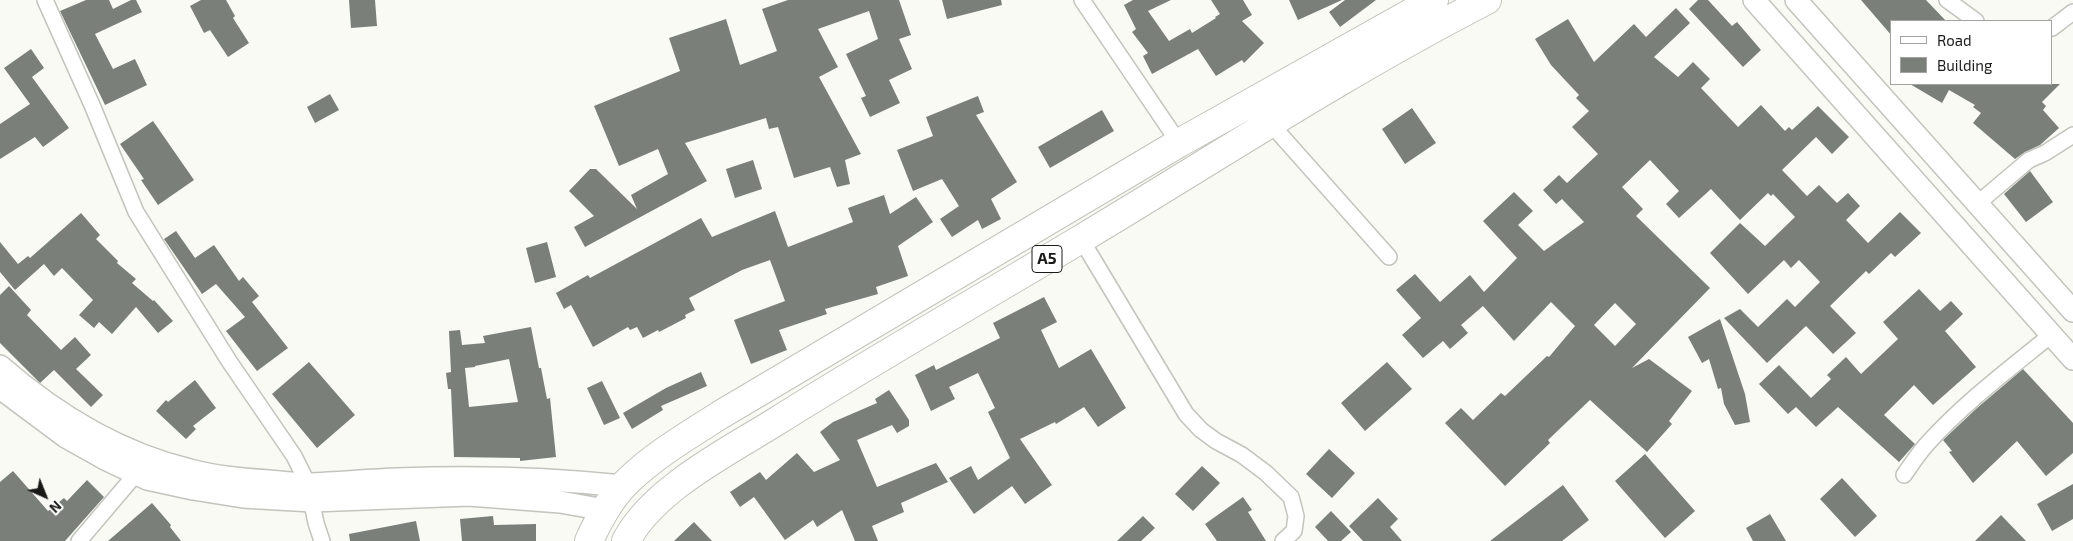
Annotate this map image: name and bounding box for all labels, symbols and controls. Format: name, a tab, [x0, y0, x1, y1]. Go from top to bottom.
legend	[1890, 20, 2053, 85]
text: Road	[1937, 31, 1972, 49]
text: Building	[1937, 56, 1992, 74]
road number: A5	[1032, 245, 1062, 272]
north arrow	[20, 471, 70, 521]
text: N	[46, 498, 65, 517]

